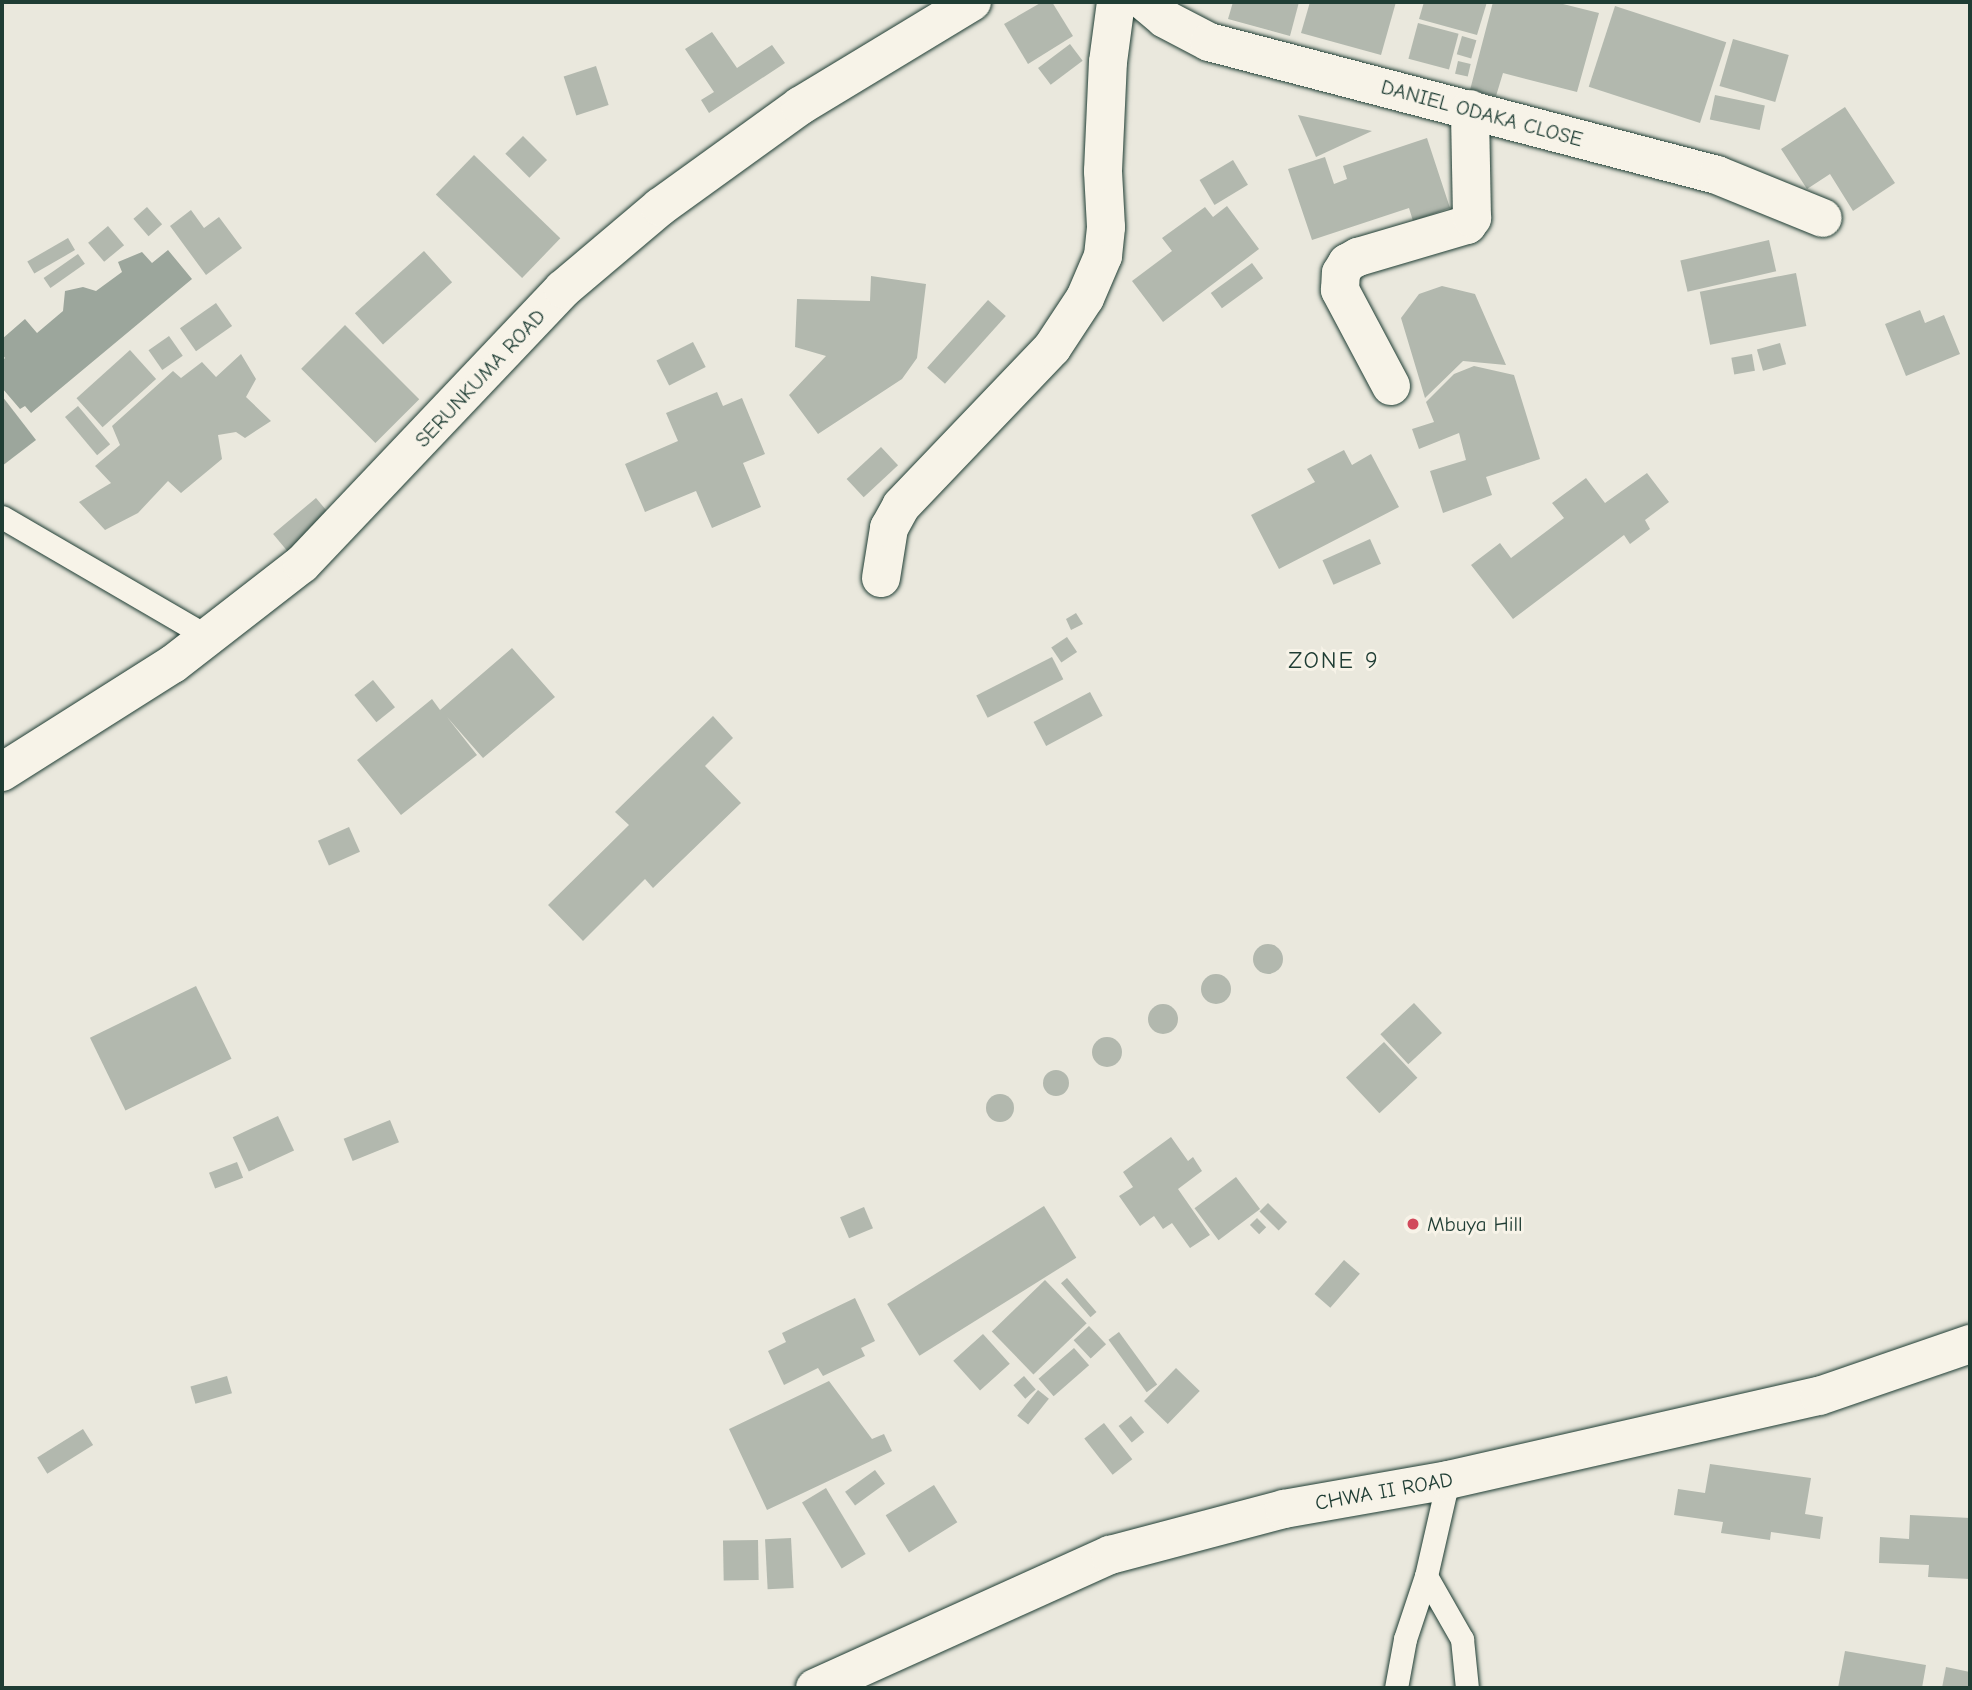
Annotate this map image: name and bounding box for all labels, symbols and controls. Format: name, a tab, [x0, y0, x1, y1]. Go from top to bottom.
street label: DANIEL ODAKA CLOSE	[1378, 74, 1586, 152]
street label: SERUNKUMA ROAD	[410, 304, 550, 452]
district label: ZONE 9	[1289, 647, 1379, 675]
place label: Mbuya Hill	[1427, 1211, 1523, 1237]
marker: Mbuya Hill	[1405, 1216, 1421, 1232]
street label: CHWA II ROAD	[1313, 1466, 1455, 1516]

